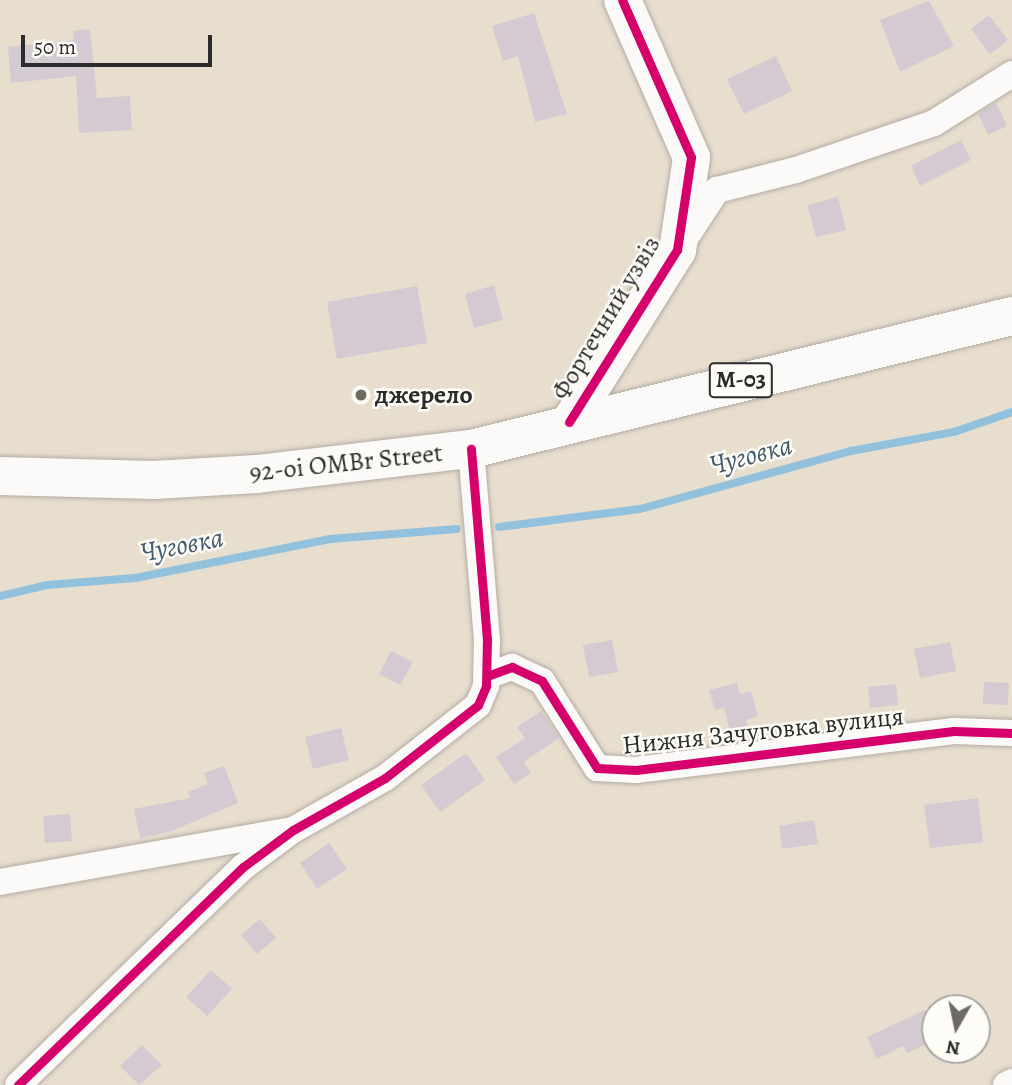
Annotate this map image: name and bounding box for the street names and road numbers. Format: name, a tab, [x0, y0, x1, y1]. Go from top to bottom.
street label: Фортечний узвіз	[545, 230, 667, 406]
road number: М-03	[708, 360, 774, 400]
street label: 92-oi OMBr Street	[248, 437, 444, 489]
street label: Нижня Зачуговка вулиця	[621, 701, 905, 761]

